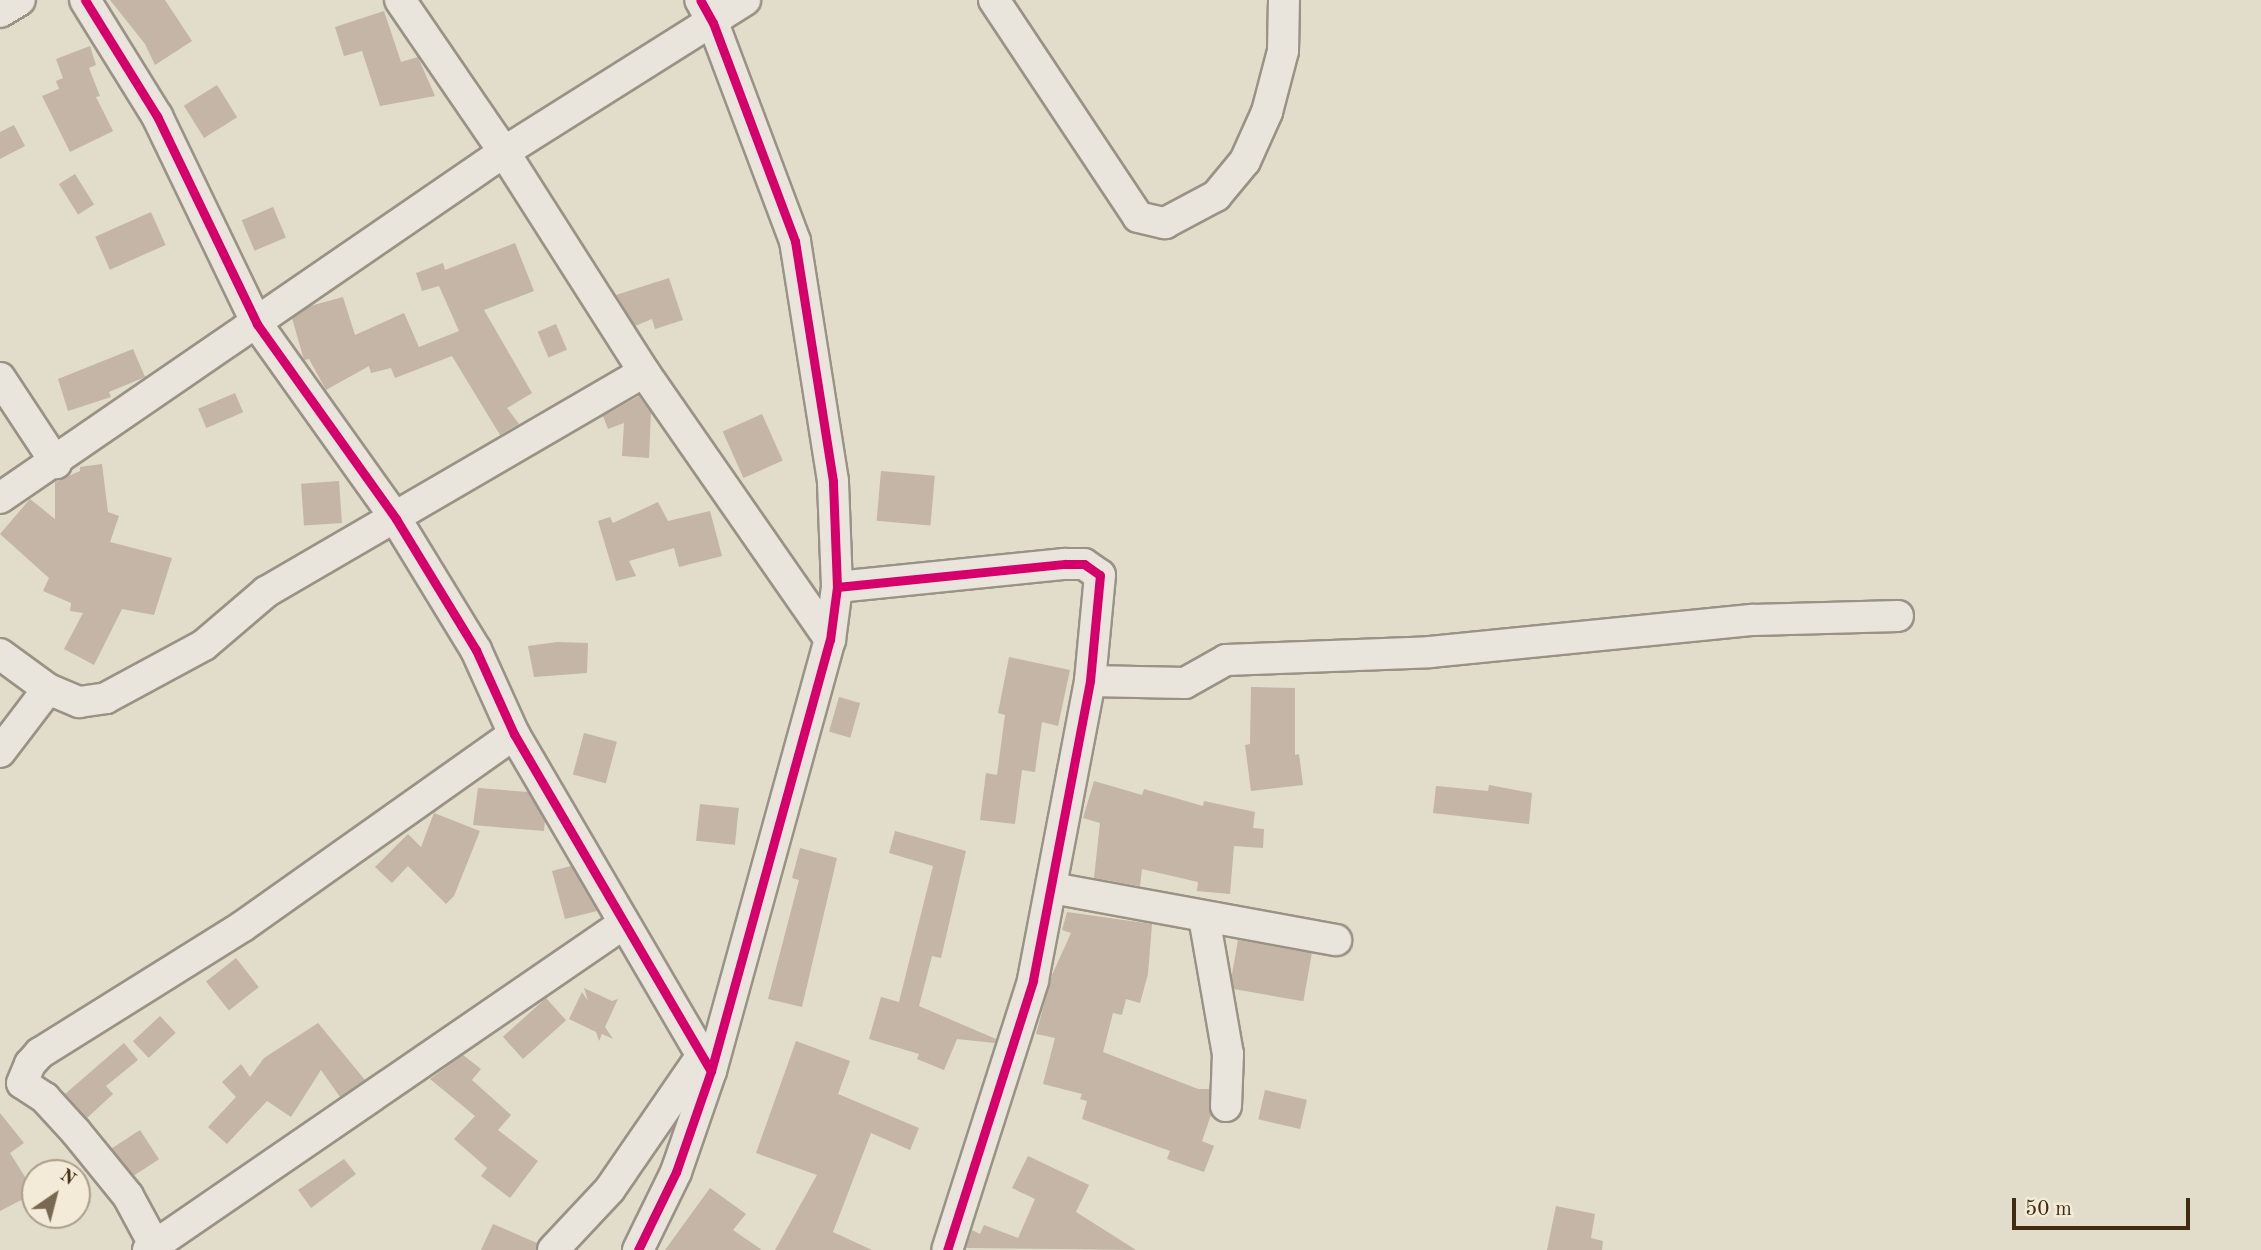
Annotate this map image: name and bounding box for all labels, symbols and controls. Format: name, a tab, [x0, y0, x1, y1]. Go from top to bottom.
north arrow	[21, 1159, 91, 1229]
text: N	[56, 1166, 79, 1190]
scale bar	[2016, 1184, 2194, 1228]
text: 50 m	[2025, 1199, 2072, 1220]

